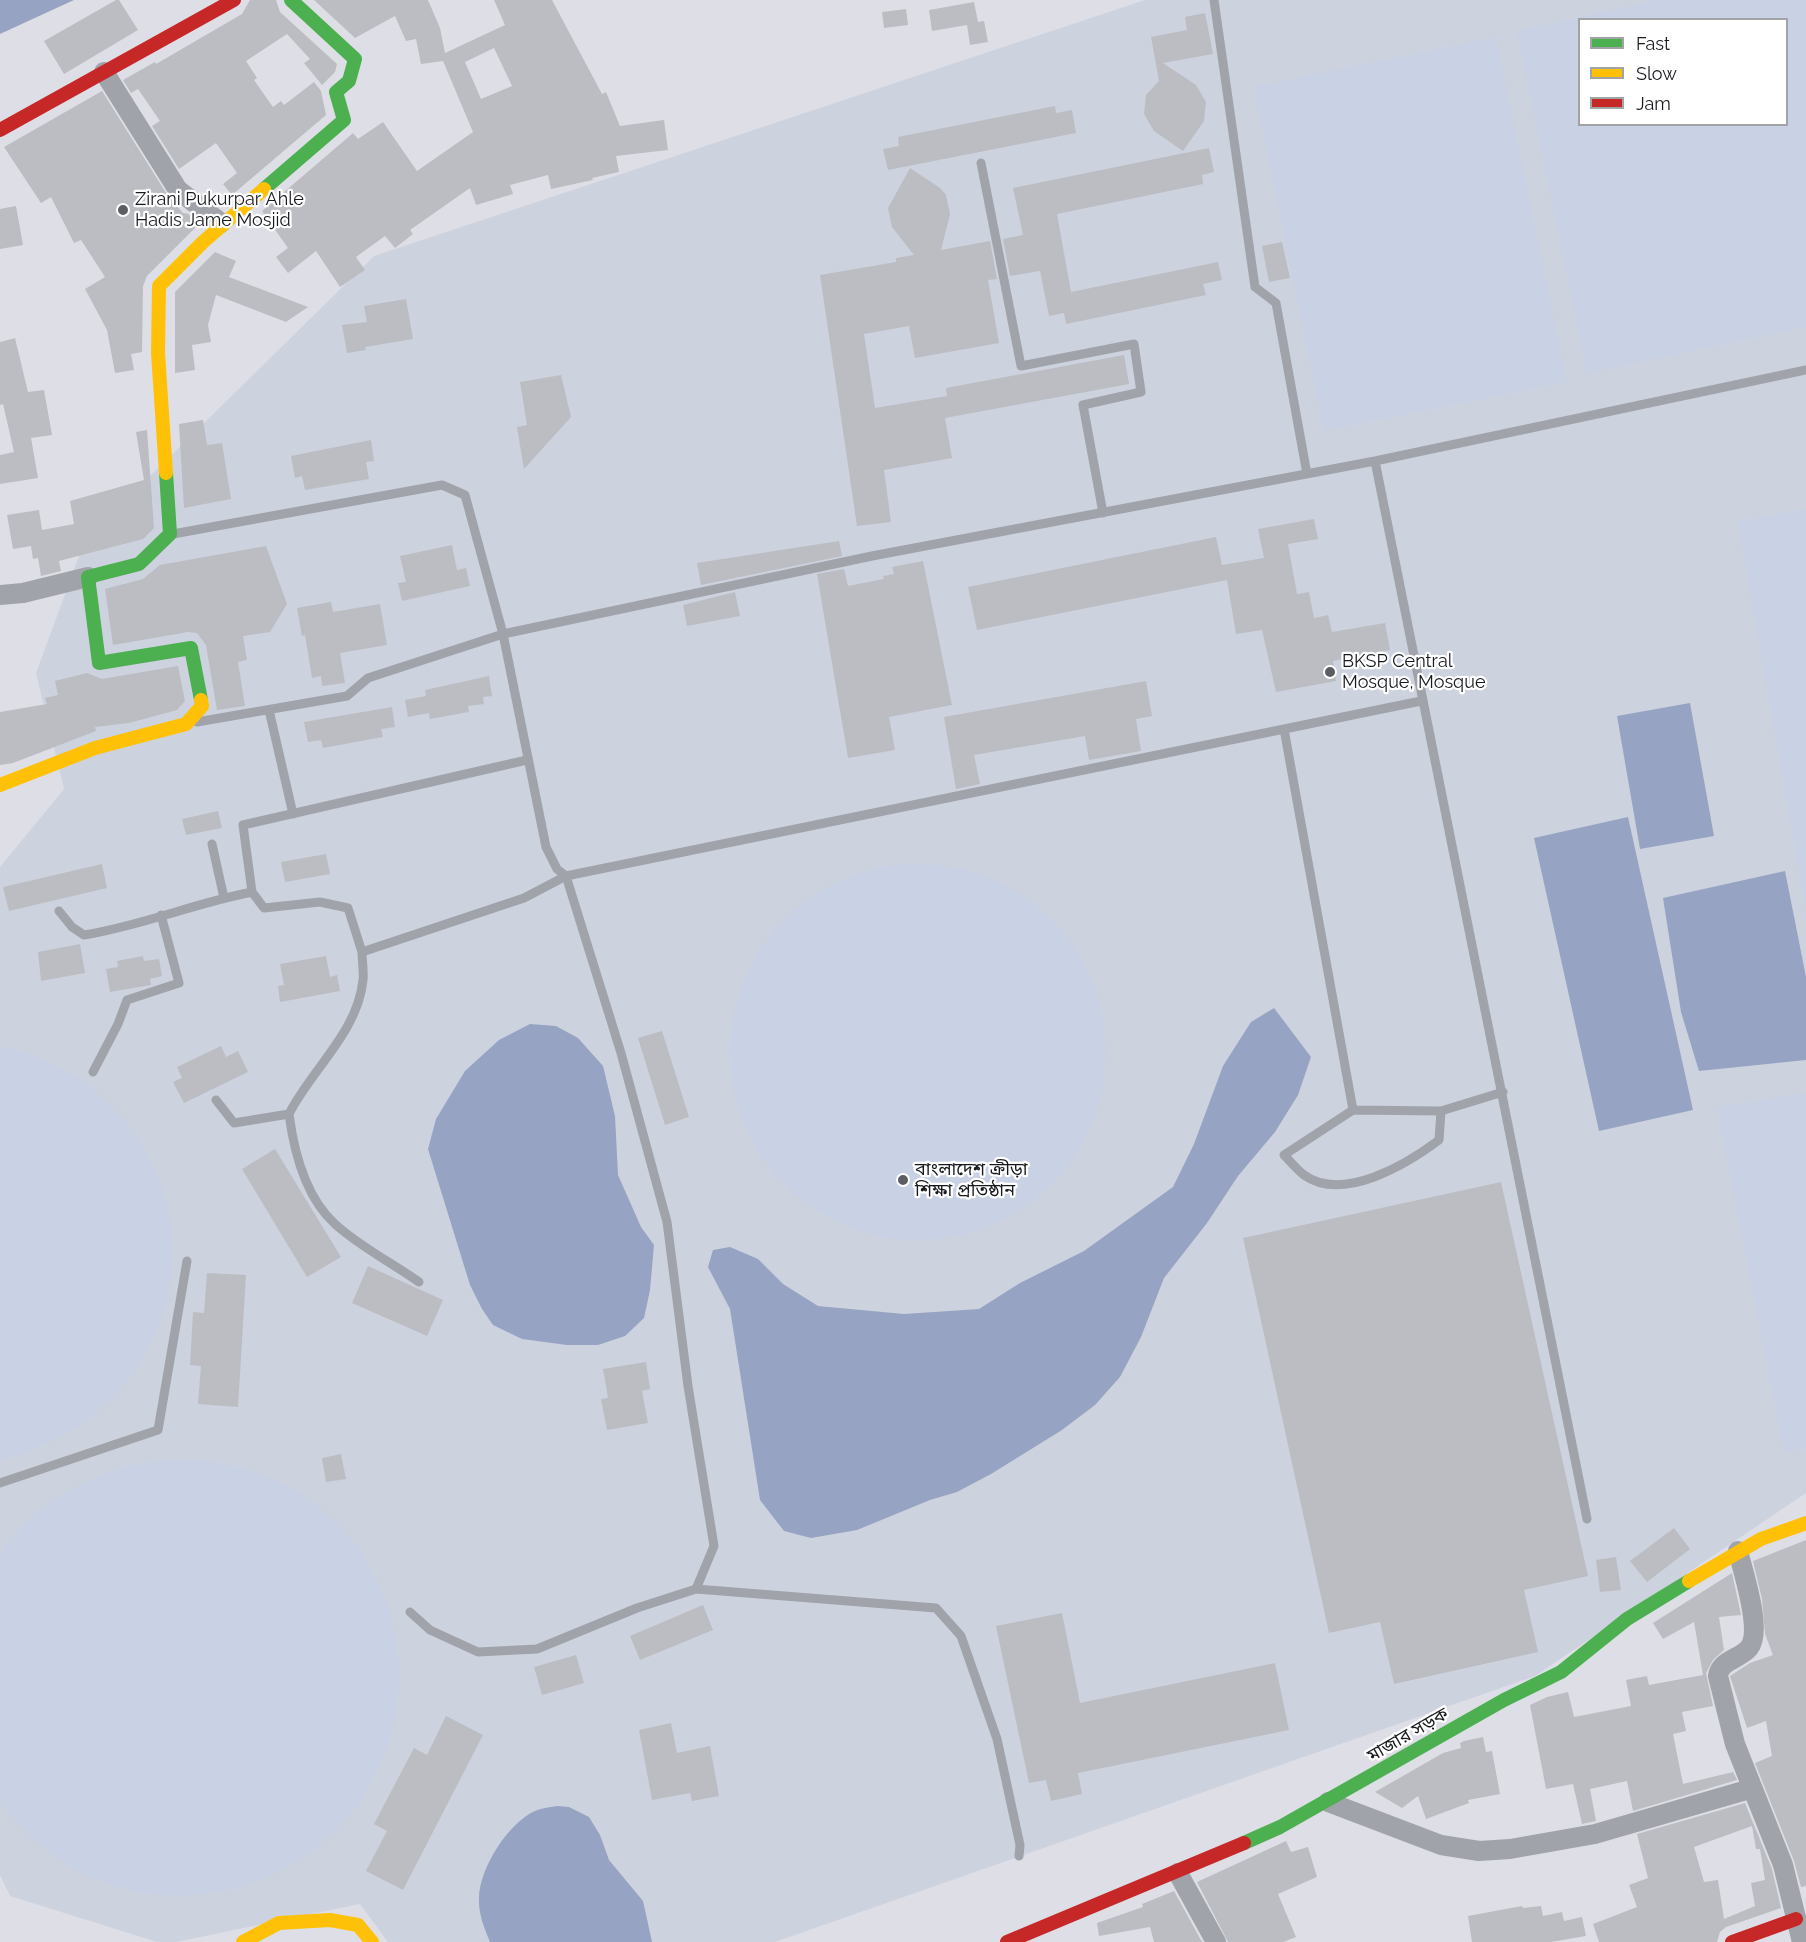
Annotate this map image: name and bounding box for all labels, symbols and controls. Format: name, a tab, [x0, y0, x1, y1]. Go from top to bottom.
legend	[1578, 18, 1788, 126]
text: Fast	[1636, 33, 1670, 54]
text: Slow	[1636, 63, 1677, 84]
text: Jam	[1636, 93, 1671, 114]
place label: Zirani Pukurpar Ahle Hadis Jame Mosjid	[135, 189, 304, 232]
marker: Zirani Pukurpar Ahle Hadis Jame Mosjid	[116, 203, 130, 217]
place label: BKSP Central Mosque, Mosque	[1342, 651, 1485, 694]
marker: BKSP Central Mosque, Mosque	[1323, 665, 1337, 679]
place label: বাংলাদেশ ক্রীড়া শিক্ষা প্রতিষ্ঠান	[915, 1159, 1028, 1202]
marker: বাংলাদেশ ক্রীড়া শিক্ষা প্রতিষ্ঠান	[896, 1173, 910, 1187]
street label: মাজার সড়ক	[1364, 1703, 1452, 1767]

